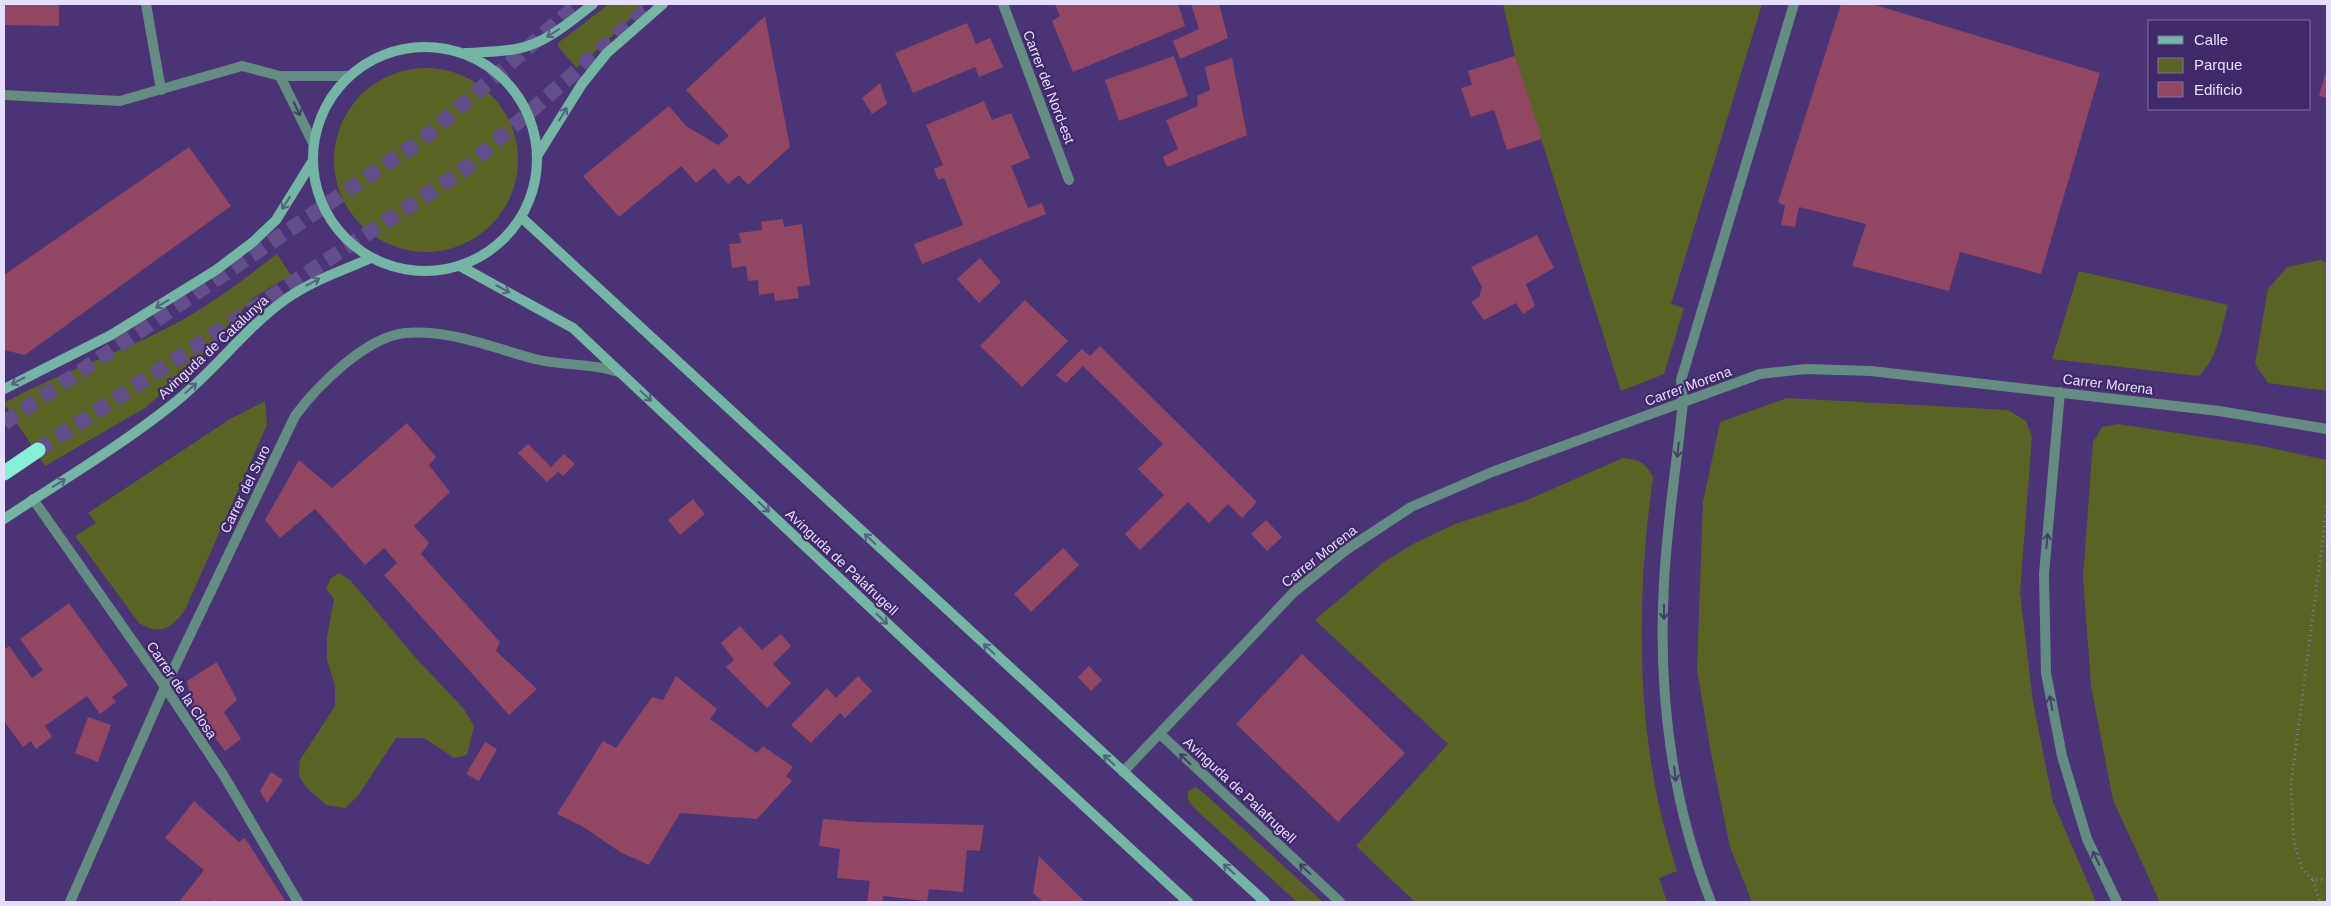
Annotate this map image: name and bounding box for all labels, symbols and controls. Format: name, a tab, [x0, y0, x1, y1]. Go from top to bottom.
legend	[2148, 20, 2311, 110]
one-way arrow	[547, 28, 561, 38]
street label: Carrer del Nord-est	[1020, 28, 1078, 146]
text: Calle	[2194, 31, 2228, 48]
text: Parque	[2194, 56, 2242, 73]
text: Edificio	[2194, 81, 2242, 98]
one-way arrow	[293, 101, 302, 116]
one-way arrow	[557, 107, 568, 121]
one-way arrow	[281, 196, 292, 210]
one-way arrow	[306, 277, 321, 287]
one-way arrow	[495, 285, 510, 294]
street label: Avinguda de Catalunya	[155, 292, 271, 402]
one-way arrow	[155, 300, 169, 310]
street label: Carrer Morena	[1642, 363, 1734, 409]
street label: Carrer Morena	[2062, 371, 2154, 398]
one-way arrow	[11, 376, 26, 386]
one-way arrow	[185, 383, 198, 394]
one-way arrow	[639, 390, 652, 402]
street label: Carrer del Suro	[217, 442, 273, 536]
one-way arrow	[1673, 442, 1683, 458]
one-way arrow	[52, 477, 66, 487]
one-way arrow	[758, 501, 771, 513]
street label: Avinguda de Palafrugell	[783, 506, 901, 618]
street label: Carrer Morena	[1278, 522, 1360, 590]
one-way arrow	[864, 533, 877, 545]
one-way arrow	[2042, 533, 2052, 549]
one-way arrow	[1659, 604, 1669, 620]
one-way arrow	[876, 613, 889, 625]
street label: Carrer de la Closa	[144, 638, 221, 742]
one-way arrow	[983, 643, 996, 655]
one-way arrow	[2046, 695, 2056, 711]
street label: Avinguda de Palafrugell	[1181, 734, 1299, 846]
one-way arrow	[1179, 753, 1192, 765]
one-way arrow	[1102, 754, 1115, 766]
one-way arrow	[1670, 766, 1680, 782]
one-way arrow	[2091, 851, 2101, 866]
one-way arrow	[1222, 863, 1235, 875]
one-way arrow	[1298, 863, 1311, 875]

